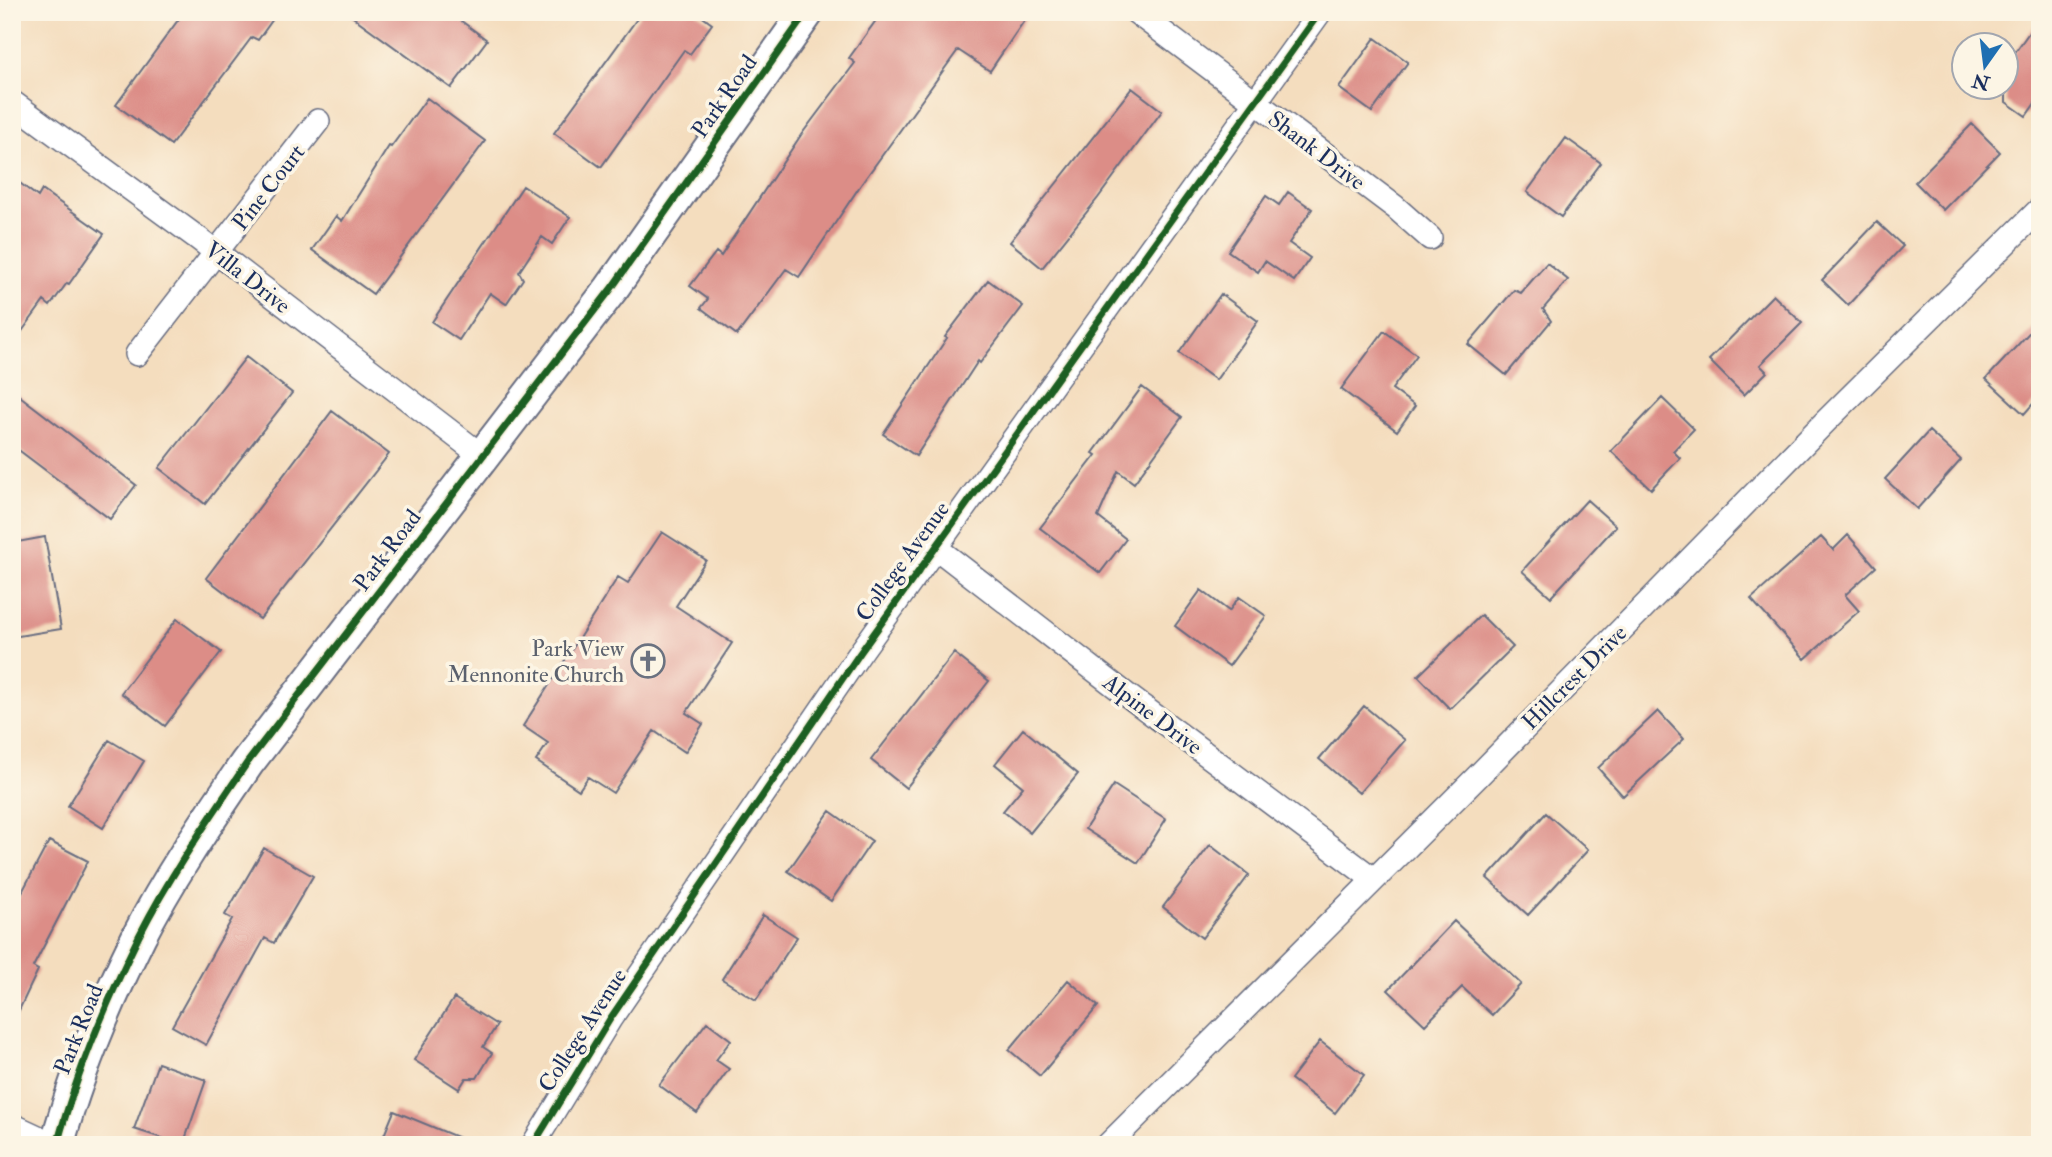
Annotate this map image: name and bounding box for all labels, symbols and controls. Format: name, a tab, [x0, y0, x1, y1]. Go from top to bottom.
north arrow	[1951, 32, 2021, 102]
street label: Park Road	[685, 49, 763, 143]
text: N	[1969, 68, 1993, 95]
street label: Shank Drive	[1262, 104, 1372, 197]
street label: Pine Court	[226, 138, 311, 236]
street label: Villa Drive	[199, 235, 297, 320]
street label: College Avenue	[849, 495, 956, 627]
street label: Park Road	[347, 504, 428, 597]
street label: Hillcrest Drive	[1516, 618, 1633, 736]
place label: Park View Mennonite Church	[448, 634, 625, 689]
church icon: Park View Mennonite Church	[629, 642, 667, 680]
street label: Alpine Drive	[1096, 667, 1209, 762]
street label: College Avenue	[532, 963, 633, 1097]
street label: Park Road	[47, 980, 110, 1079]

